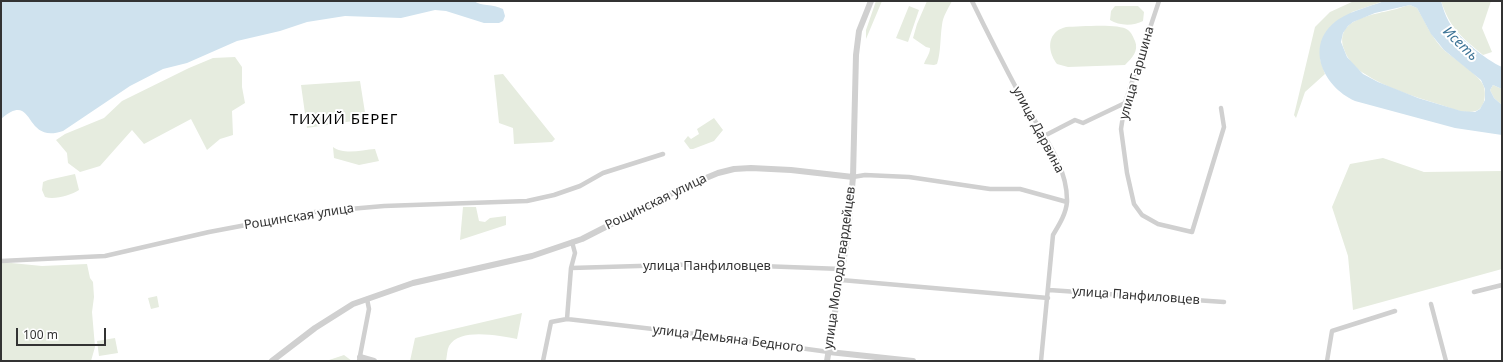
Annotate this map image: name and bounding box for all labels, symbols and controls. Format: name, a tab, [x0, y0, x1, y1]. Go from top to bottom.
water label: Исеть	[1439, 23, 1481, 65]
street label: улица Гаршина	[1116, 25, 1158, 121]
street label: улица Дарвина	[1009, 84, 1067, 176]
district label: ТИХИЙ БЕРЕГ	[290, 111, 398, 129]
street label: Рощинская улица	[603, 171, 709, 233]
street label: улица Молодогвардейцев	[821, 186, 859, 350]
street label: Рощинская улица	[243, 201, 355, 233]
street label: улица Панфиловцев	[643, 258, 771, 274]
street label: улица Панфиловцев	[1072, 284, 1200, 308]
scale bar	[18, 320, 108, 346]
street label: улица Демьяна Бедного	[652, 322, 804, 356]
text: 100 m	[23, 326, 58, 343]

